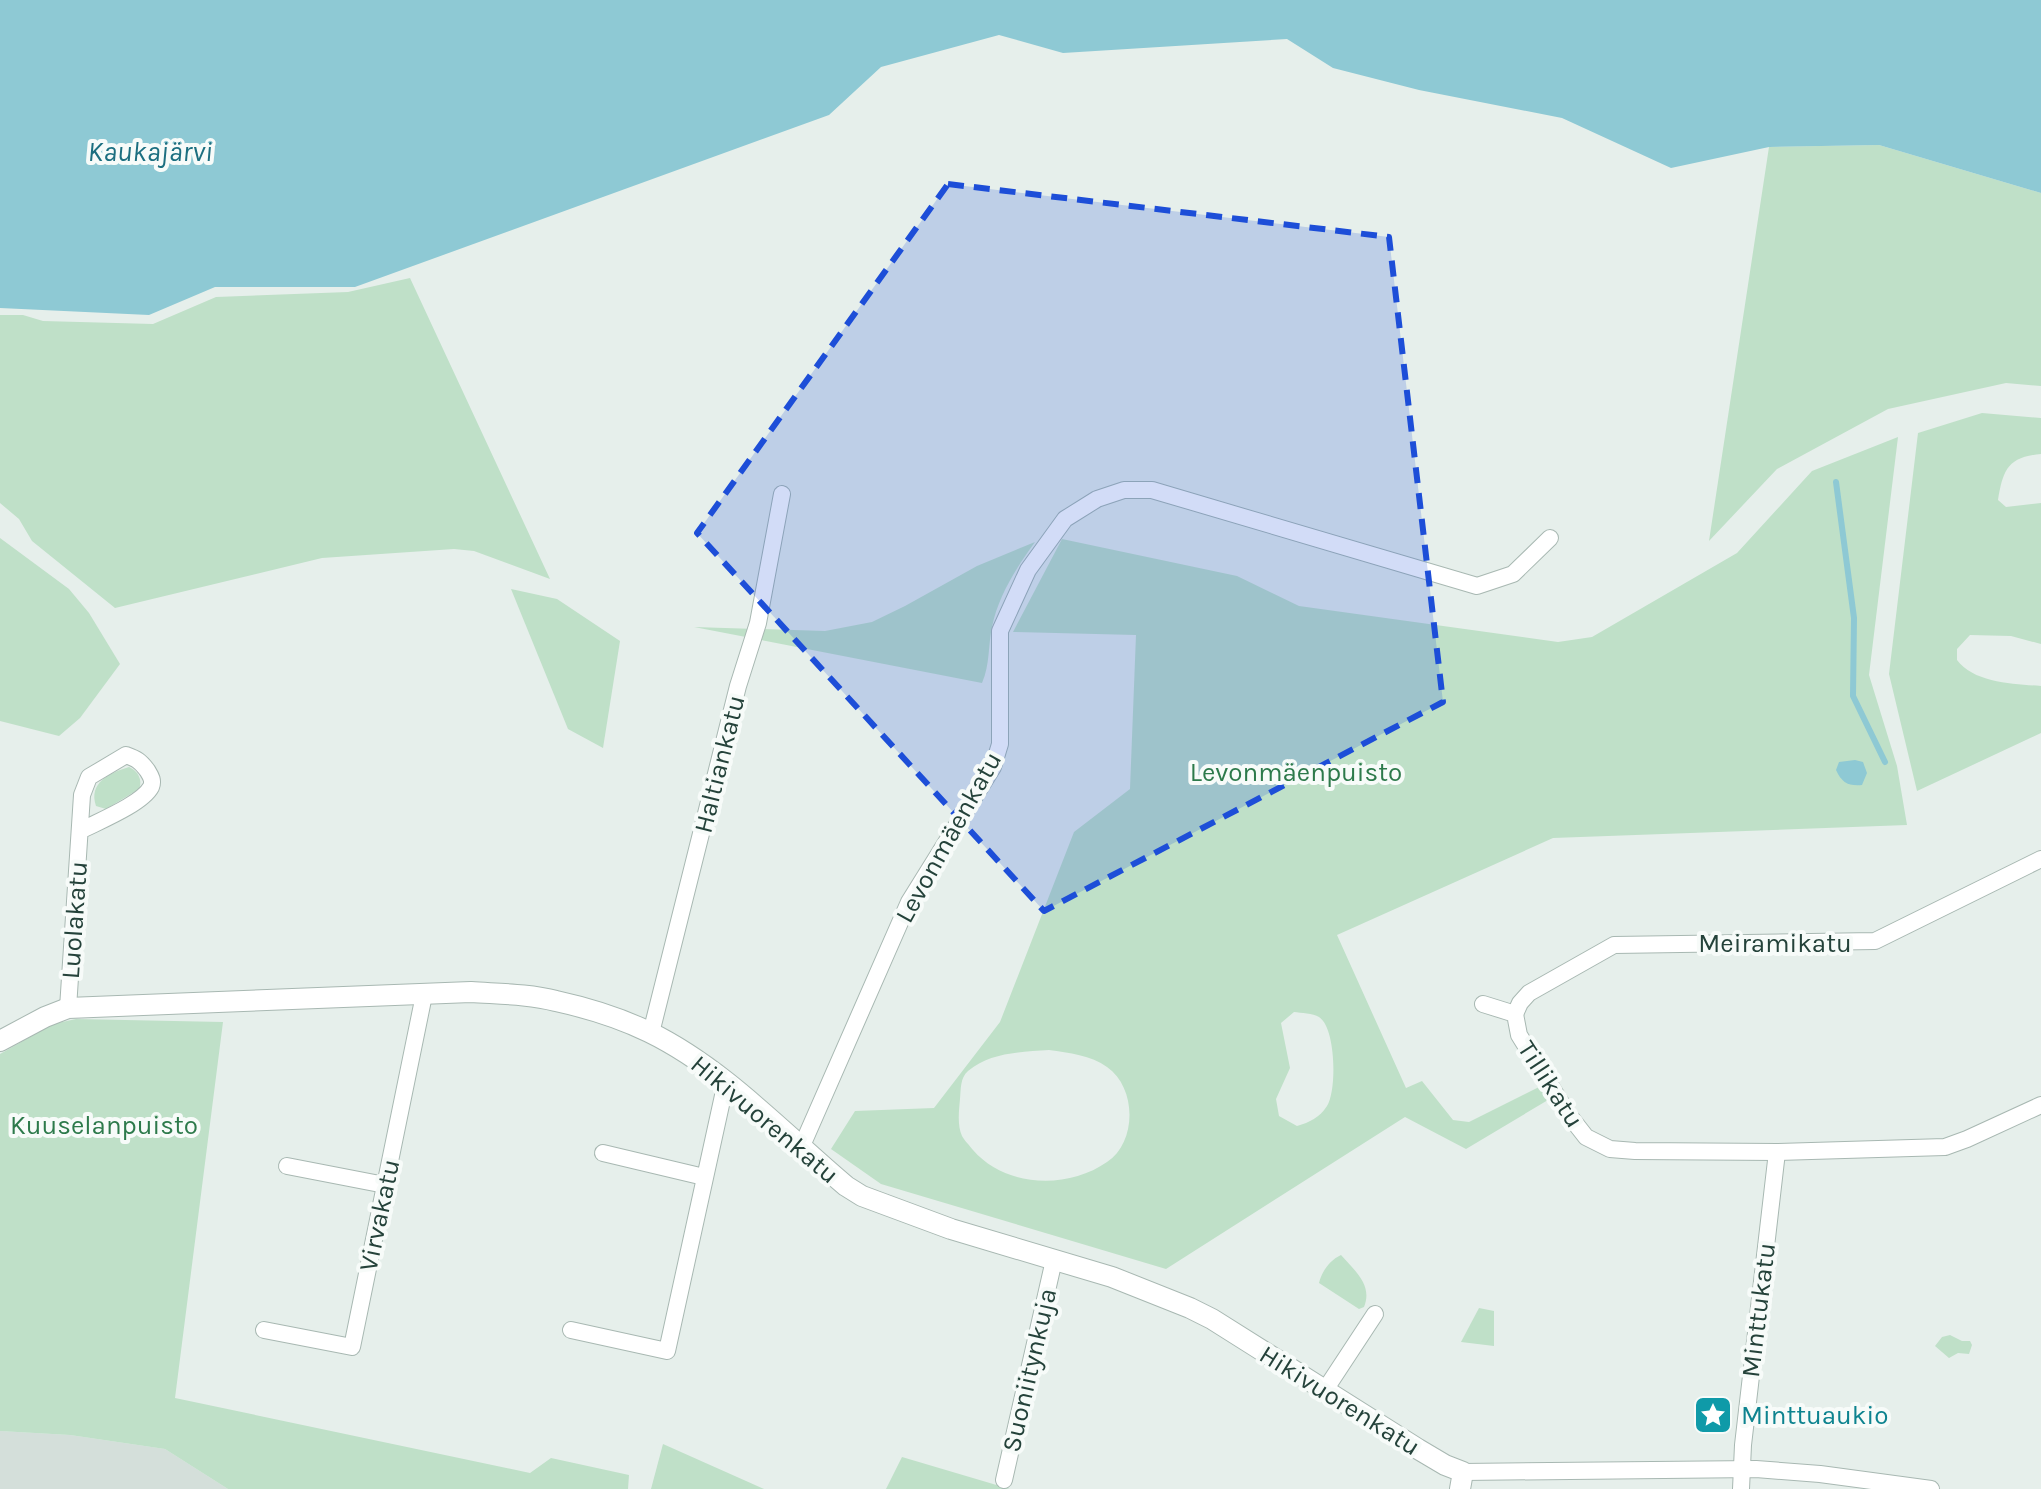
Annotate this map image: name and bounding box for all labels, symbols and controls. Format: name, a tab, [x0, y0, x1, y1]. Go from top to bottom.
water label: Kaukajärvi	[88, 135, 212, 168]
street label: Haltiankatu	[687, 692, 752, 836]
street label: Levonmäenkatu	[889, 746, 1008, 928]
park label: Levonmäenpuisto	[1190, 757, 1402, 788]
street label: Luolakatu	[55, 860, 94, 980]
street label: Meiramikatu	[1698, 928, 1852, 959]
street label: Tillikatu	[1511, 1035, 1590, 1134]
street label: Hikivuorenkatu	[684, 1049, 845, 1190]
park label: Kuuselanpuisto	[10, 1110, 198, 1141]
street label: Virvakatu	[353, 1156, 406, 1274]
street label: Minttukatu	[1735, 1241, 1782, 1379]
street label: Suoniitynkuja	[996, 1285, 1063, 1455]
street label: Hikivuorenkatu	[1254, 1339, 1426, 1462]
place icon: Minttuaukio	[1692, 1394, 1734, 1436]
place label: Minttuaukio	[1741, 1400, 1888, 1431]

